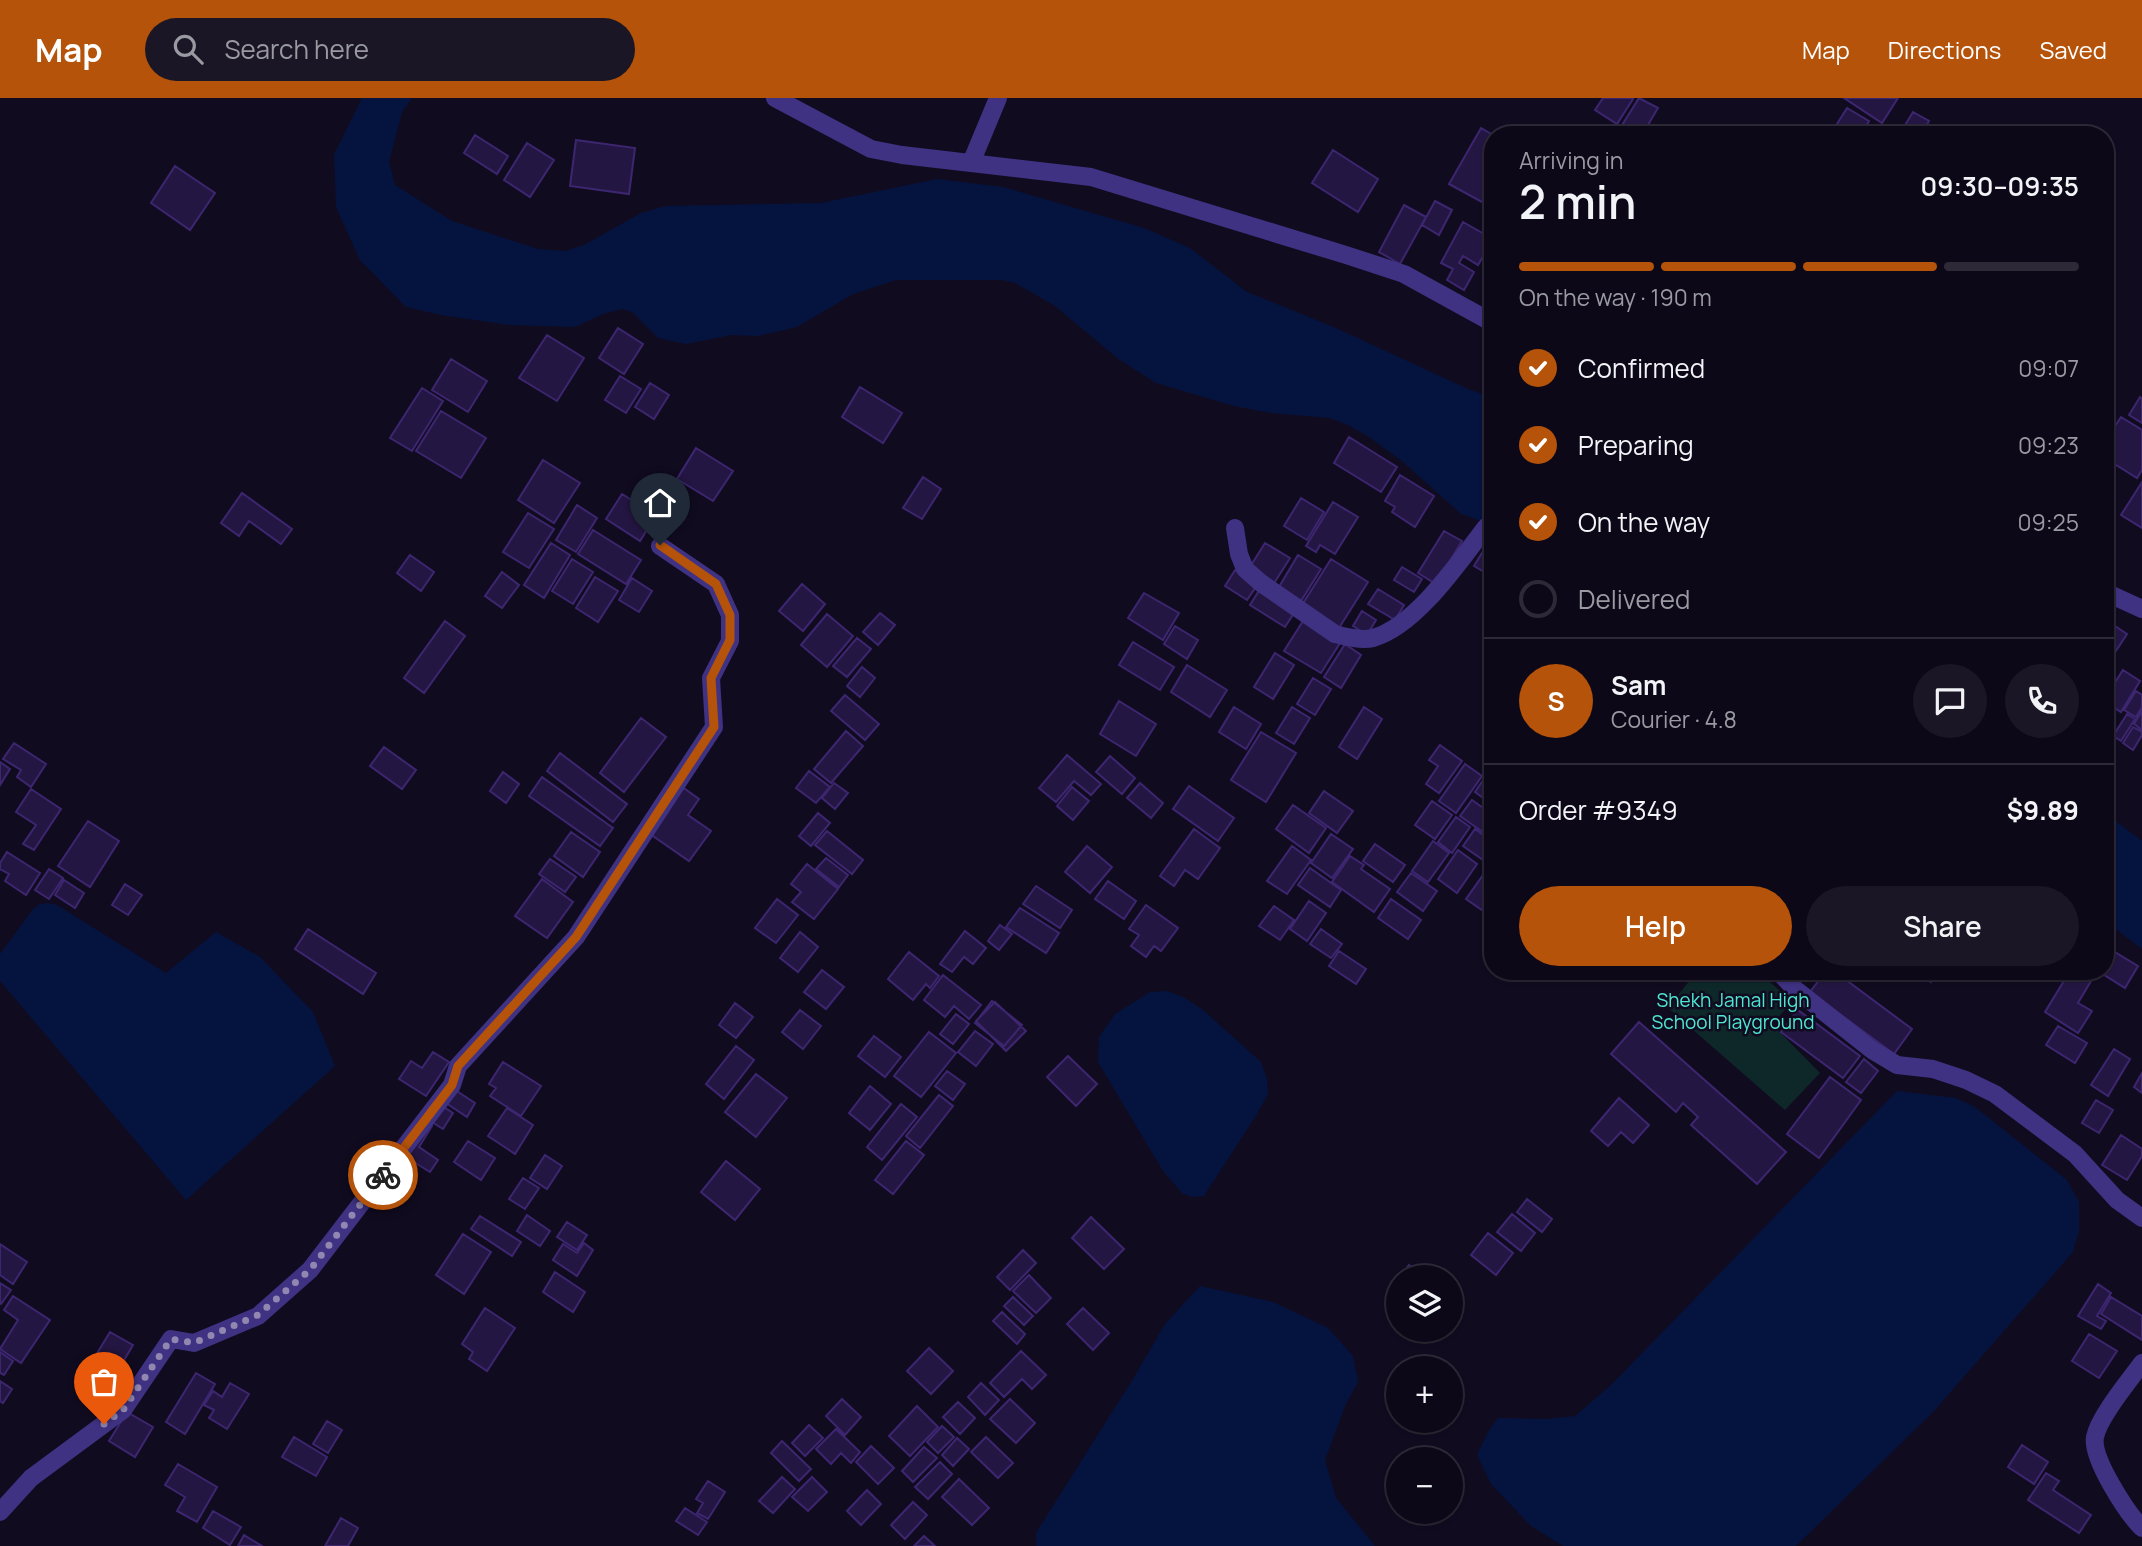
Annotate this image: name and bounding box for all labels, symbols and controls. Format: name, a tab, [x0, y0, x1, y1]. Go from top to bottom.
search box	[145, 18, 635, 81]
text: Map	[35, 27, 103, 72]
icon: search	[169, 30, 207, 68]
text: Search here	[225, 31, 369, 67]
text: Map	[1802, 33, 1850, 66]
text: Directions	[1888, 33, 2001, 66]
text: Saved	[2039, 33, 2107, 66]
text: Arriving in	[1519, 144, 1624, 176]
text: 09:30–09:35	[1921, 168, 2079, 204]
text: 2 min	[1519, 170, 1636, 233]
text: On the way · 190 m	[1519, 281, 1712, 313]
icon: check	[1519, 349, 1557, 387]
text: Confirmed	[1578, 350, 1705, 386]
text: 09:07	[2018, 352, 2079, 384]
icon: check	[1519, 426, 1557, 464]
text: Preparing	[1578, 427, 1694, 463]
text: 09:23	[2018, 429, 2079, 461]
pin	[630, 473, 690, 545]
icon: home	[641, 484, 679, 522]
icon: check	[1519, 503, 1557, 541]
text: On the way	[1578, 504, 1710, 540]
text: 09:25	[2017, 506, 2079, 538]
text: Delivered	[1578, 581, 1690, 617]
button: chat	[1913, 664, 1987, 738]
button: phone	[2005, 664, 2079, 738]
text: Sam	[1611, 667, 1666, 703]
text: S	[1547, 683, 1565, 719]
text: Courier · 4.8	[1611, 703, 1737, 735]
text: Order #9349	[1519, 792, 1678, 828]
text: $9.89	[2007, 792, 2079, 828]
button: Help	[1519, 886, 1792, 966]
button: Share	[1806, 886, 2079, 966]
park label: Shekh Jamal High School Playground	[1652, 987, 1814, 1035]
courier	[348, 1140, 418, 1210]
icon: bike	[364, 1156, 402, 1194]
map controls	[1386, 1265, 1463, 1524]
button: layers	[1386, 1265, 1463, 1342]
pin	[74, 1352, 134, 1424]
button: +	[1386, 1356, 1463, 1433]
icon: bag	[85, 1363, 123, 1401]
button: −	[1386, 1447, 1463, 1524]

